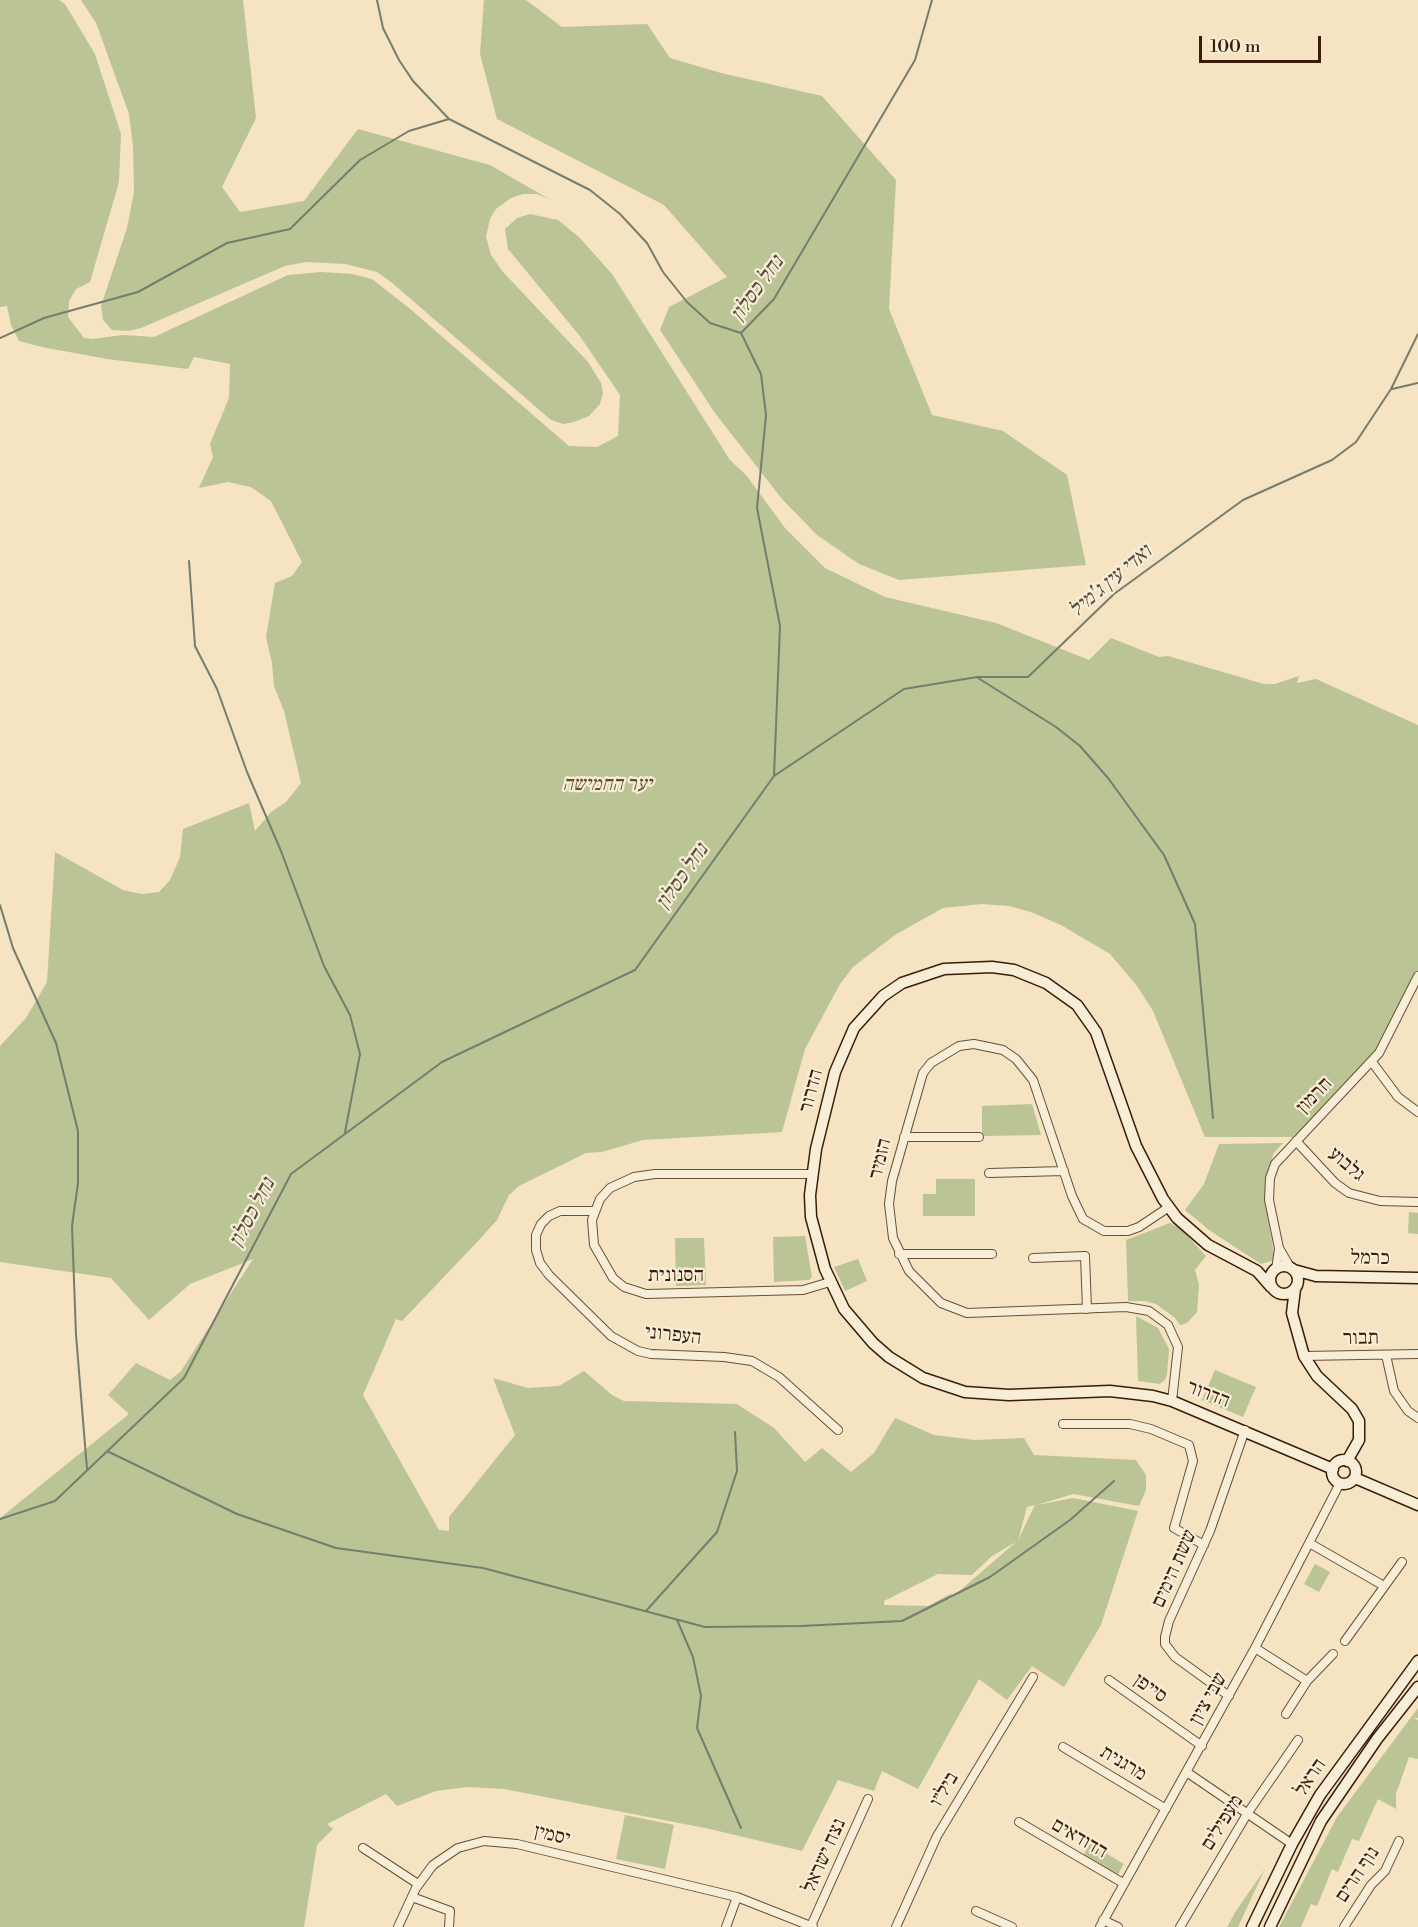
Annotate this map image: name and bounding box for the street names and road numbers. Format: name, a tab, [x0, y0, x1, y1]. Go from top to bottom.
street label: הדרור	[795, 1067, 829, 1115]
street label: חרמון	[1292, 1073, 1338, 1119]
street label: הזמיר	[864, 1136, 898, 1182]
street label: גלבוע	[1323, 1143, 1369, 1187]
street label: כרמל	[1350, 1247, 1390, 1271]
street label: הסנונית	[648, 1264, 704, 1288]
street label: העפרוני	[643, 1321, 703, 1351]
street label: תבור	[1343, 1327, 1379, 1351]
street label: הדרור	[1183, 1376, 1233, 1414]
street label: ששת הימים	[1147, 1526, 1203, 1612]
street label: סייפן	[1128, 1669, 1172, 1709]
street label: שבי ציון	[1185, 1669, 1233, 1729]
street label: מרגנית	[1095, 1741, 1151, 1787]
street label: הראל	[1290, 1755, 1332, 1801]
street label: ביל״ו	[925, 1768, 965, 1812]
street label: מעפילים	[1197, 1791, 1249, 1855]
street label: הדודאים	[1047, 1813, 1111, 1865]
street label: נצח ישראל	[798, 1815, 852, 1897]
street label: יסמין	[532, 1820, 572, 1852]
street label: נוף הרים	[1331, 1842, 1385, 1908]

